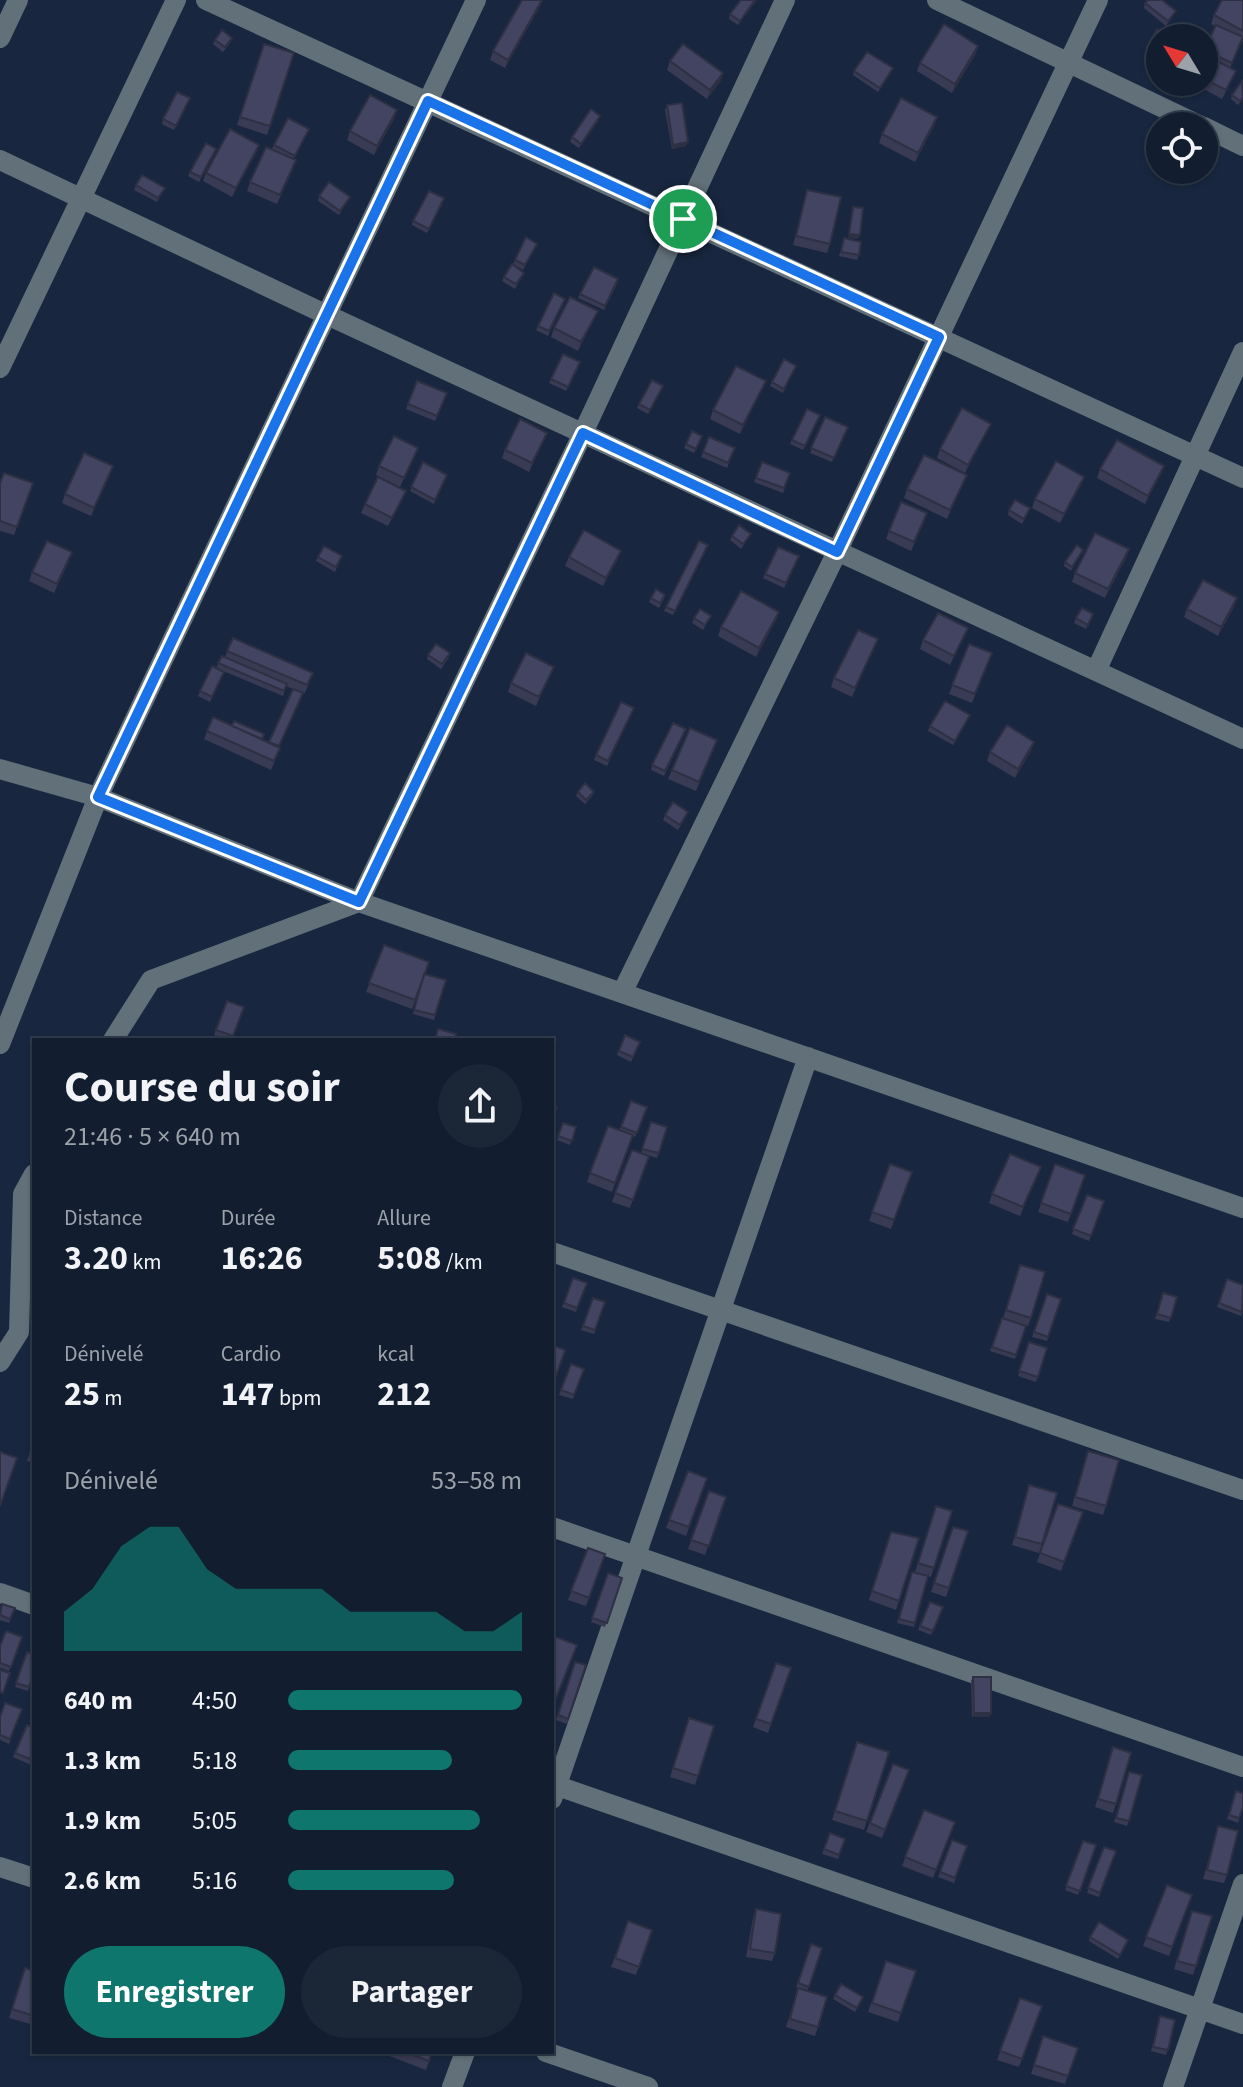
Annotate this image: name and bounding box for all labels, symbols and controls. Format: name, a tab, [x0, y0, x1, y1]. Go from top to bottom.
north arrow	[1146, 24, 1218, 96]
map controls	[1146, 24, 1218, 184]
button: locate	[1146, 112, 1218, 184]
pin	[649, 185, 717, 253]
icon: arrive	[661, 197, 705, 241]
text: Course du soir	[64, 1056, 340, 1119]
button: share	[438, 1064, 522, 1148]
text: 21:46 · 5 × 640 m	[64, 1118, 241, 1155]
text: Distance	[64, 1202, 142, 1234]
text: Durée	[221, 1202, 275, 1234]
text: Allure	[377, 1202, 431, 1234]
text: 3.20	[64, 1234, 128, 1283]
text: 16:26	[221, 1234, 303, 1283]
text: 5:08	[377, 1234, 441, 1283]
text: km	[128, 1246, 162, 1278]
text: /km	[441, 1246, 483, 1278]
text: Dénivelé	[64, 1338, 144, 1370]
text: Cardio	[221, 1338, 281, 1370]
text: kcal	[377, 1338, 414, 1370]
text: 25	[64, 1370, 100, 1419]
text: 147	[221, 1370, 275, 1419]
text: 212	[377, 1370, 431, 1419]
text: m	[100, 1382, 123, 1414]
text: bpm	[275, 1382, 322, 1414]
text: Dénivelé	[64, 1462, 158, 1499]
text: 53–58 m	[431, 1462, 522, 1499]
text: 640 m	[64, 1682, 133, 1719]
text: 4:50	[192, 1682, 237, 1719]
text: 1.3 km	[64, 1742, 141, 1779]
text: 5:18	[192, 1742, 237, 1779]
text: 1.9 km	[64, 1802, 141, 1839]
text: 5:05	[192, 1802, 237, 1839]
text: 2.6 km	[64, 1862, 141, 1899]
text: 5:16	[192, 1862, 237, 1899]
button: Enregistrer	[64, 1946, 285, 2038]
button: Partager	[301, 1946, 522, 2038]

